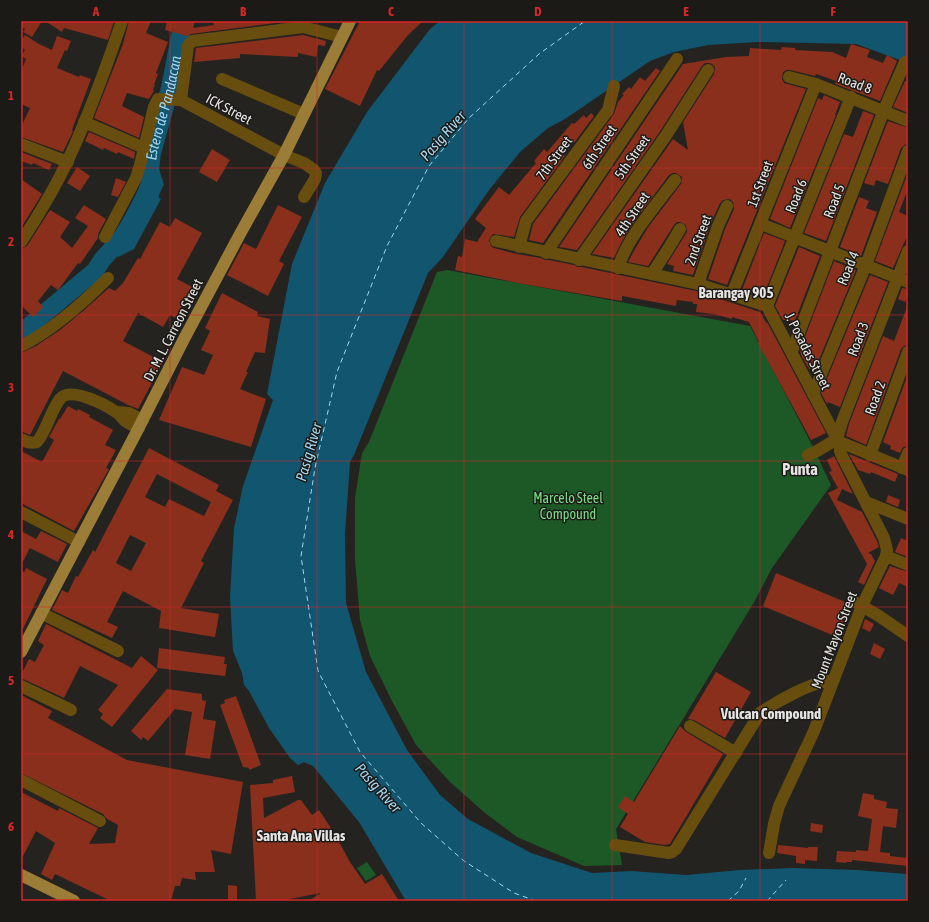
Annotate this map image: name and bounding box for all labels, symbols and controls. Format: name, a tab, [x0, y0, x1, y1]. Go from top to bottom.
text: A	[92, 4, 100, 19]
text: B	[240, 4, 247, 19]
text: C	[388, 4, 394, 19]
text: D	[534, 4, 542, 19]
text: E	[683, 4, 689, 19]
text: F	[830, 4, 836, 19]
water label: Estero de Pandacan	[142, 54, 184, 161]
street label: Road 8	[836, 69, 875, 97]
text: 1	[8, 88, 14, 103]
street label: ICK Street	[203, 90, 255, 128]
water label: Pasig River	[416, 107, 469, 164]
street label: 6th Street	[578, 122, 620, 172]
street label: 5th Street	[611, 132, 653, 182]
street label: 7th Street	[533, 133, 575, 183]
street label: 1st Street	[744, 159, 776, 209]
street label: Road 6	[782, 176, 810, 215]
street label: Road 5	[820, 182, 848, 220]
street label: 4th Street	[611, 189, 653, 239]
street label: 2nd Street	[681, 213, 715, 267]
text: 2	[8, 234, 14, 249]
street label: Road 4	[834, 248, 862, 287]
street label: Dr. M. L. Carreon Street	[140, 276, 206, 384]
district label: Barangay 905	[699, 284, 773, 301]
street label: J. Posadas Street	[782, 310, 834, 392]
street label: Road 3	[844, 320, 872, 358]
street label: Road 2	[861, 379, 889, 417]
text: 3	[8, 380, 14, 395]
water label: Pasig River	[292, 420, 325, 483]
district label: Punta	[782, 460, 818, 478]
park label: Marcelo Steel Compound	[533, 490, 603, 522]
text: 4	[7, 527, 14, 542]
street label: Mount Mayon Street	[808, 589, 860, 691]
text: 5	[8, 673, 14, 688]
district label: Vulcan Compound	[720, 705, 821, 722]
water label: Pasig River	[352, 760, 405, 816]
text: 6	[8, 819, 14, 834]
district label: Santa Ana Villas	[257, 827, 346, 844]

